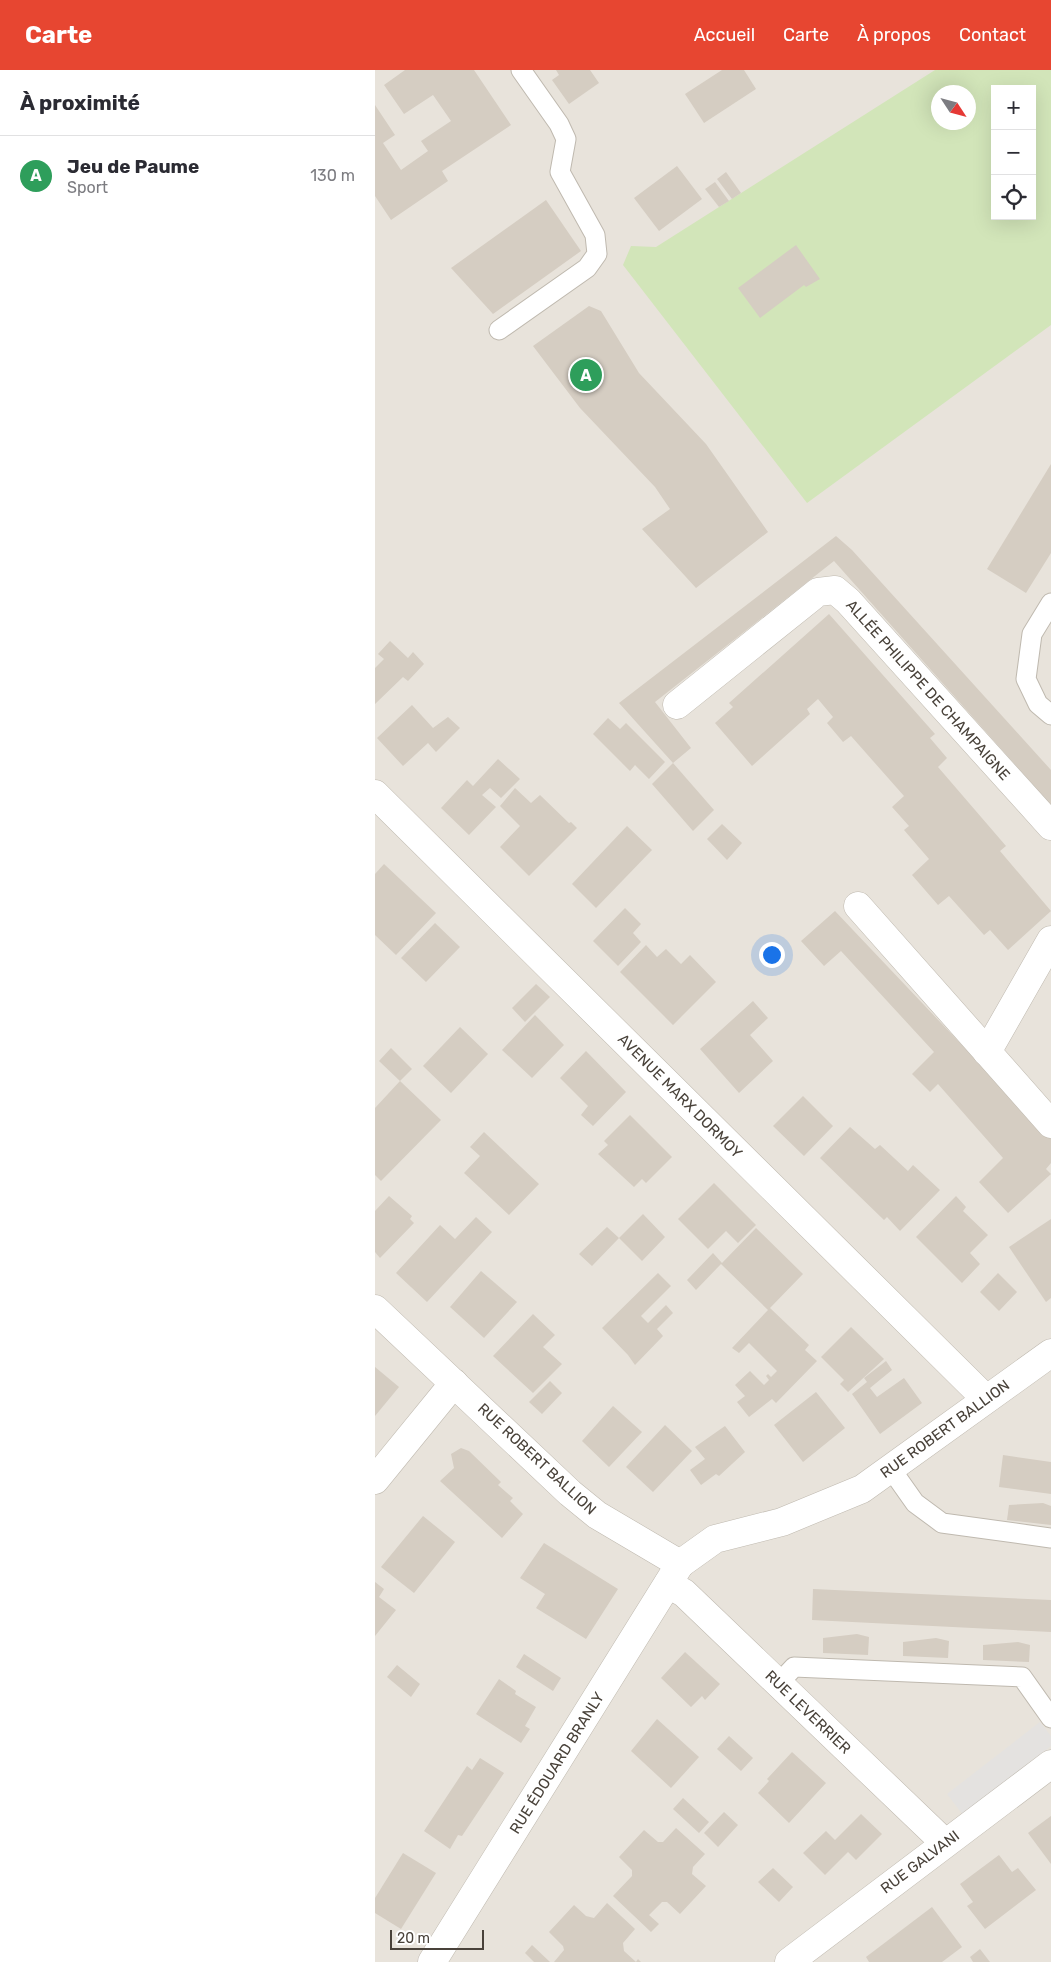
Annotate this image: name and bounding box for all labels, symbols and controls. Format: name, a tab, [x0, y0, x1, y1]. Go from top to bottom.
text: Carte	[25, 21, 92, 49]
text: Accueil	[694, 24, 755, 46]
text: Carte	[783, 24, 829, 46]
text: À propos	[857, 24, 931, 46]
text: Contact	[959, 24, 1026, 46]
north arrow	[931, 85, 976, 130]
map controls	[991, 85, 1036, 220]
button: +	[991, 85, 1036, 130]
text: À proximité	[20, 90, 140, 115]
button: −	[991, 130, 1036, 175]
text: Jeu de Paume	[67, 155, 199, 178]
text: A	[30, 166, 42, 185]
text: 130 m	[310, 166, 355, 185]
button: locate	[991, 175, 1036, 220]
text: Sport	[67, 178, 108, 197]
pin: A	[570, 356, 602, 394]
street label: ALLÉE PHILIPPE DE CHAMPAIGNE	[842, 596, 1014, 784]
your location	[759, 942, 785, 968]
street label: AVENUE MARX DORMOY	[614, 1030, 746, 1162]
street label: RUE ROBERT BALLION	[877, 1376, 1013, 1482]
street label: RUE ROBERT BALLION	[474, 1399, 600, 1519]
street label: RUE LEVERRIER	[761, 1667, 855, 1758]
street label: RUE ÉDOUARD BRANLY	[506, 1689, 608, 1837]
street label: RUE GALVANI	[877, 1827, 963, 1897]
scale bar	[390, 1927, 484, 1950]
text: 20 m	[397, 1930, 430, 1947]

